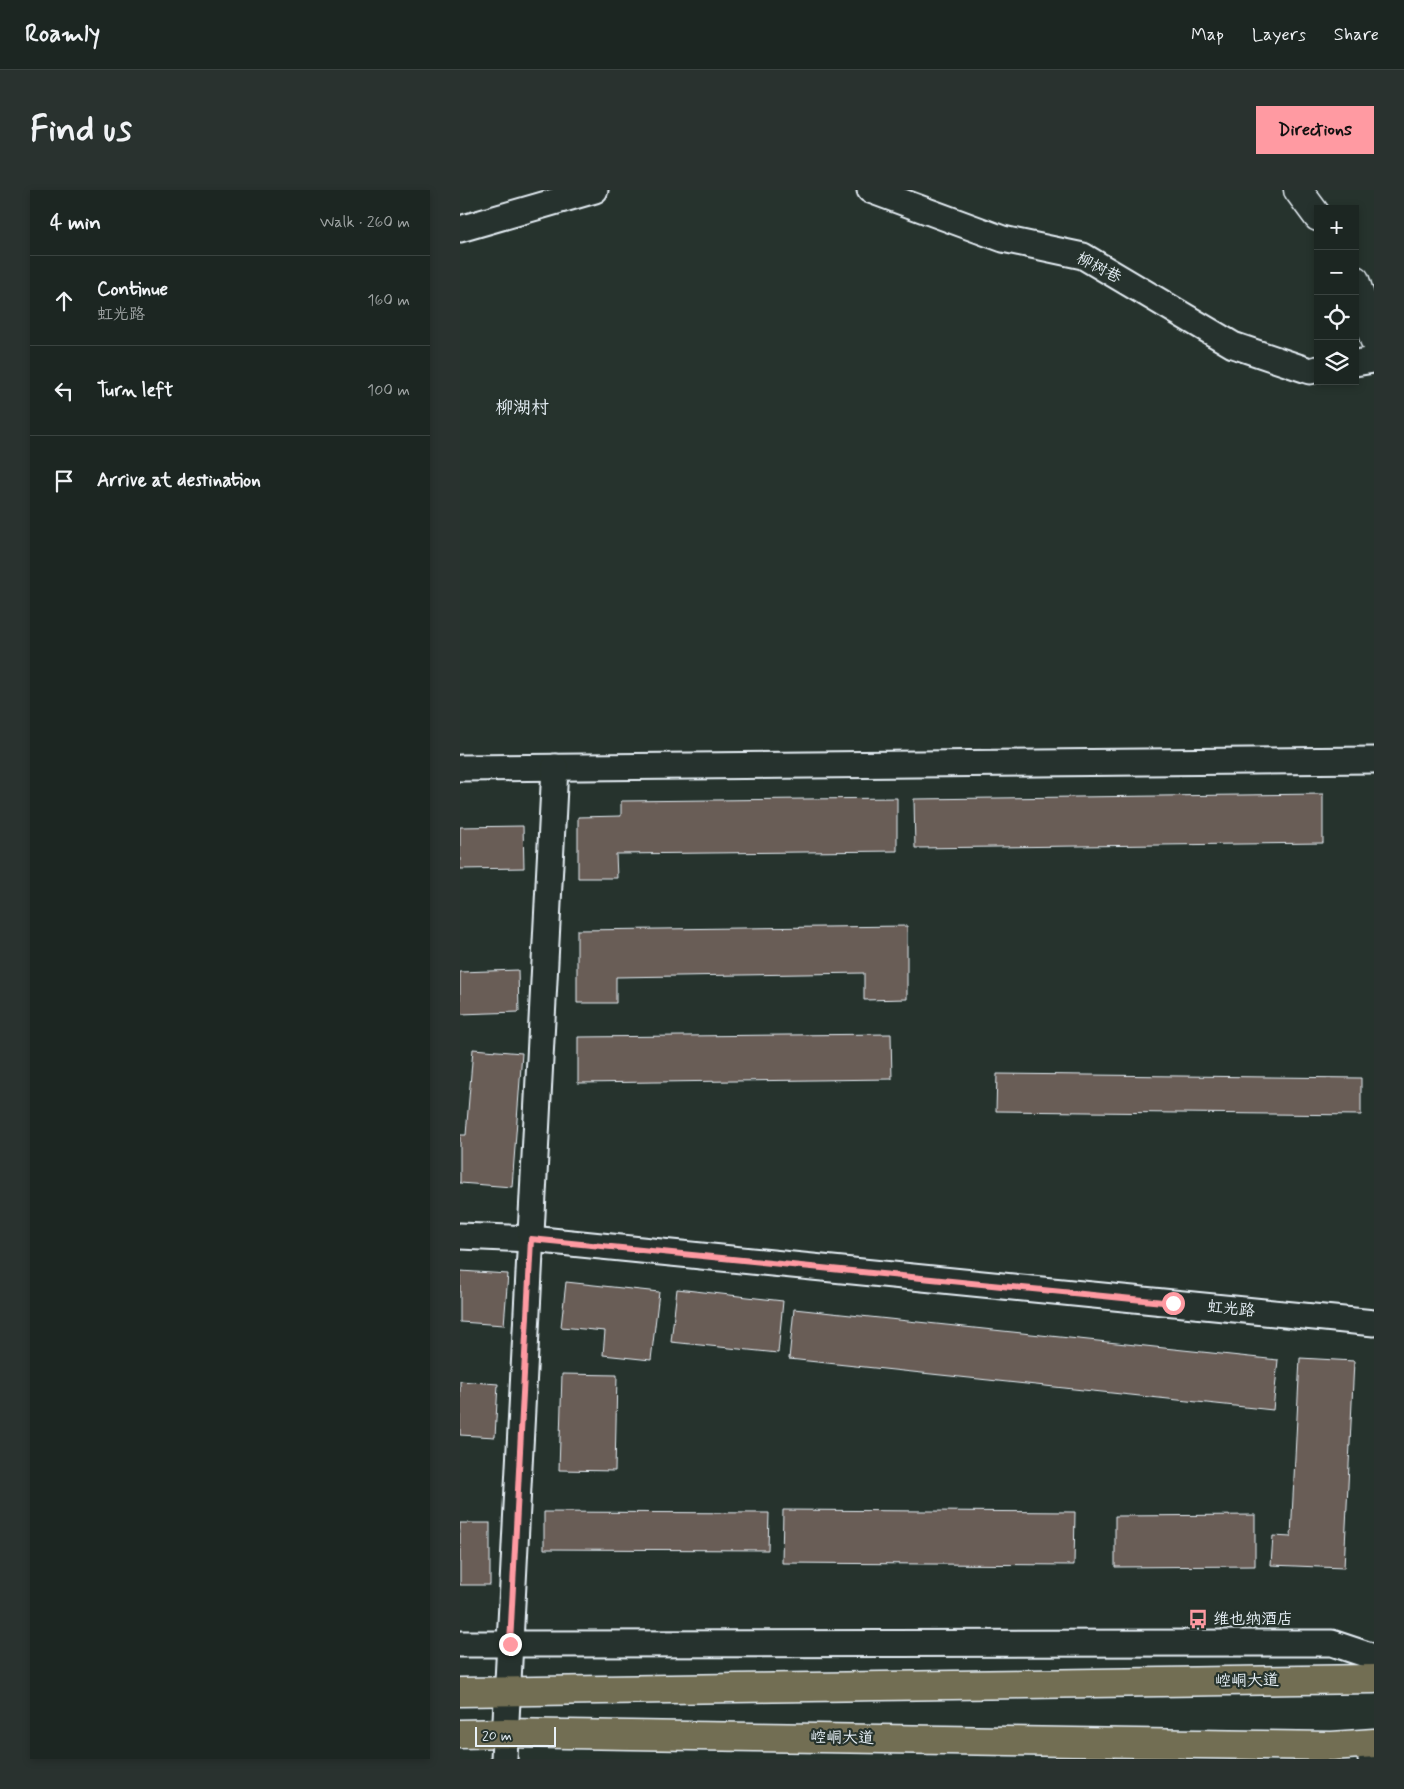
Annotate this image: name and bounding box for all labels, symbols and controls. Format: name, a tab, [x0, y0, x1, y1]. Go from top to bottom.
text: Roamly	[25, 19, 100, 50]
text: Map	[1191, 23, 1224, 47]
text: Layers	[1252, 23, 1306, 47]
text: Share	[1334, 23, 1379, 47]
button: Directions	[1256, 106, 1374, 154]
text: Find us	[30, 107, 132, 153]
map controls	[1314, 205, 1359, 385]
button: +	[1314, 205, 1359, 250]
text: 4 min	[50, 209, 101, 237]
text: Walk · 260 m	[320, 212, 410, 233]
street label: 柳树巷	[1073, 248, 1125, 288]
button: −	[1314, 250, 1359, 295]
text: Continue	[97, 277, 168, 302]
icon: ahead	[50, 287, 78, 315]
text: 160 m	[367, 290, 410, 311]
button: locate	[1314, 295, 1359, 340]
text: 虹光路	[97, 304, 145, 325]
button: layers	[1314, 340, 1359, 385]
icon: left	[50, 377, 78, 405]
text: Turn left	[97, 378, 173, 403]
text: 100 m	[367, 380, 410, 401]
district label: 柳湖村	[495, 396, 549, 420]
icon: arrive	[50, 467, 78, 495]
text: Arrive at destination	[97, 468, 261, 493]
route start	[1162, 1292, 1185, 1315]
street label: 虹光路	[1206, 1296, 1256, 1322]
bus stop icon: 维也纳酒店	[1187, 1608, 1209, 1630]
place label: 维也纳酒店	[1213, 1609, 1293, 1630]
route end	[499, 1633, 522, 1656]
street label: 崆峒大道	[1215, 1670, 1279, 1692]
scale bar	[475, 1724, 556, 1747]
text: 20 m	[482, 1727, 512, 1745]
street label: 崆峒大道	[810, 1727, 874, 1749]

